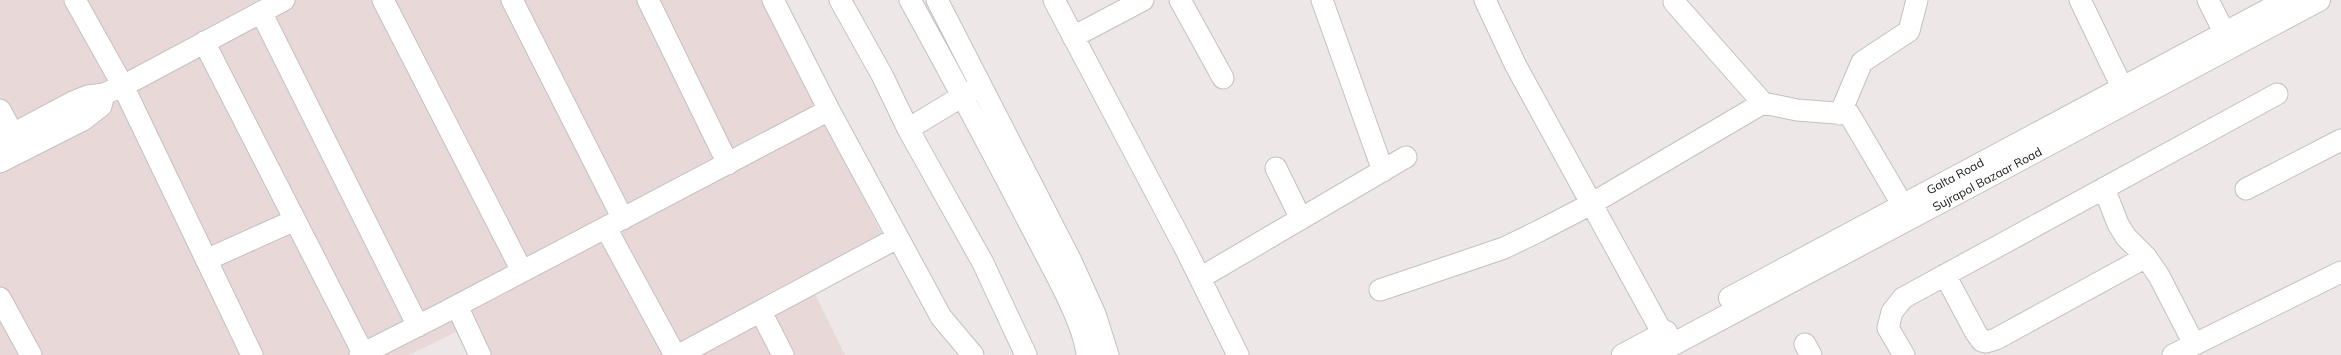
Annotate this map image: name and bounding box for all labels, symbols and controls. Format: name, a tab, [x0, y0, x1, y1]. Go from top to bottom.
street label: Sujrapol Bazaar Road	[1930, 144, 2044, 214]
street label: Galta Road	[1924, 155, 1986, 197]

